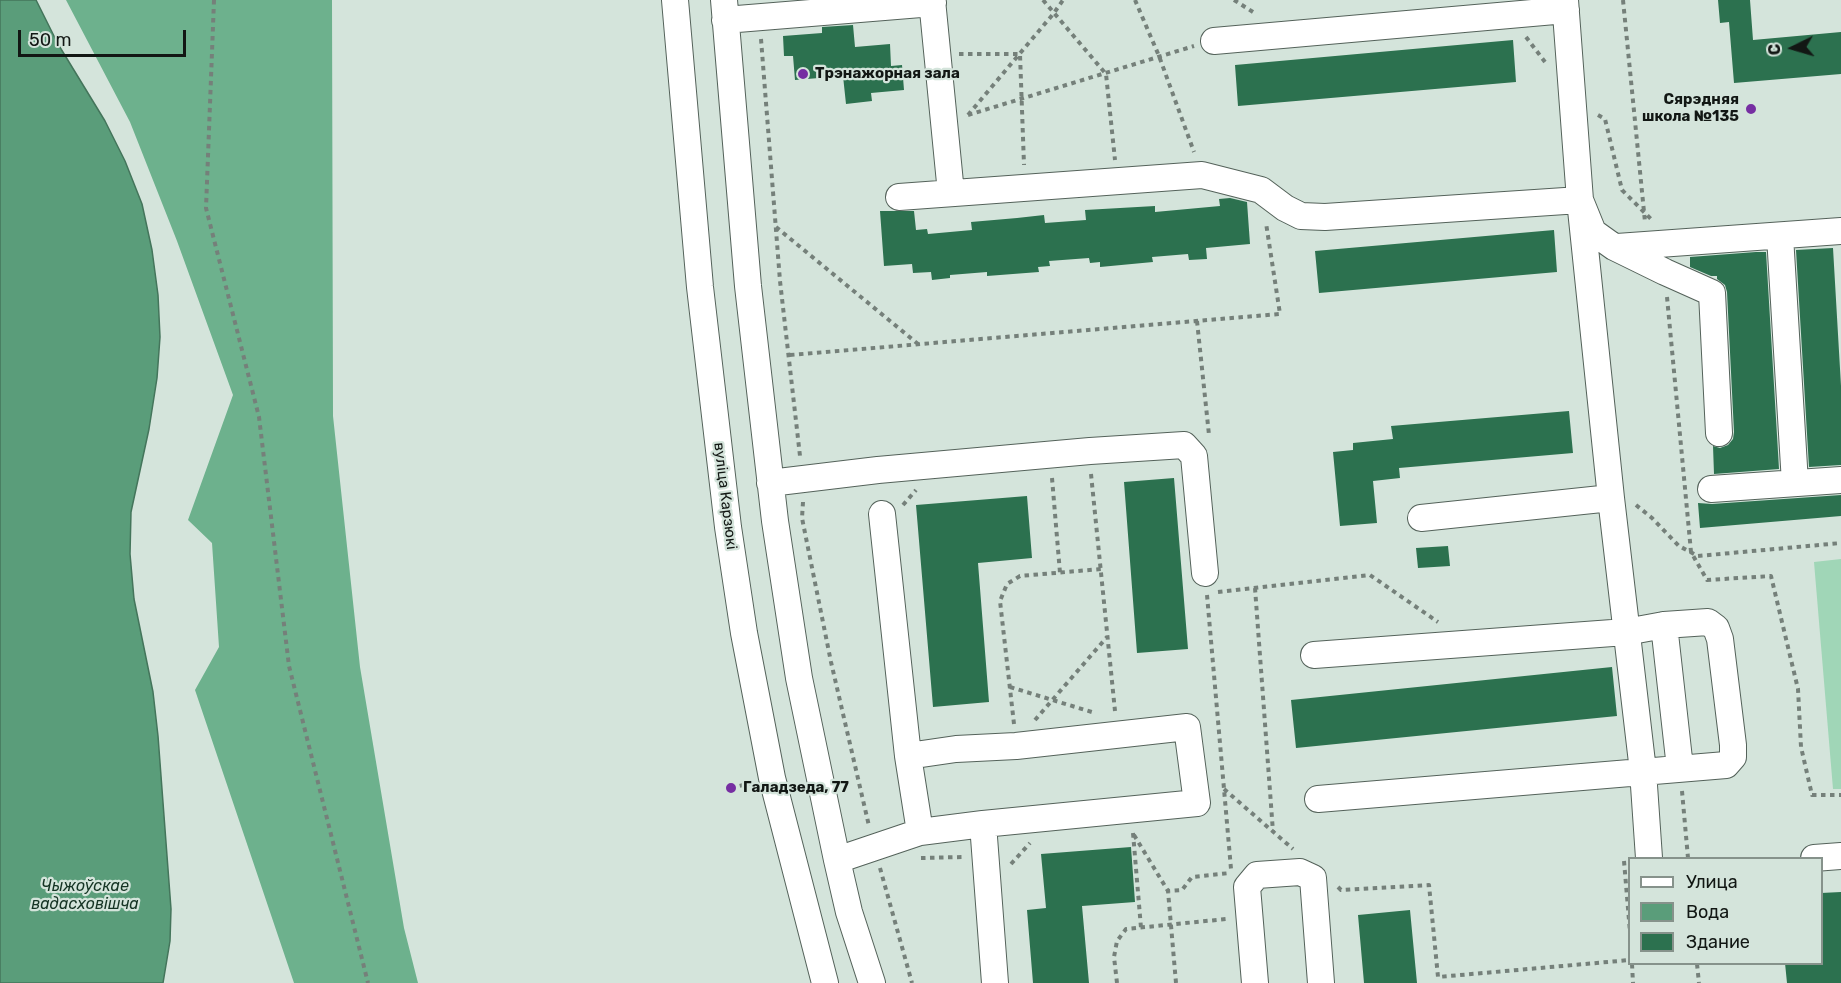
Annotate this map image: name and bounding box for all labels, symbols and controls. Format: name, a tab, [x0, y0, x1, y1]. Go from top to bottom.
scale bar	[21, 18, 189, 56]
north arrow	[1763, 18, 1823, 78]
text: 50 m	[29, 29, 72, 51]
text: С	[1765, 43, 1785, 56]
place label: Трэнажорная зала	[815, 65, 960, 83]
marker: Трэнажорная зала	[796, 67, 810, 81]
place label: Сярэдняя школа №135	[1642, 91, 1739, 126]
marker: Сярэдняя школа №135	[1744, 102, 1758, 116]
street label: вуліца Карзюкі	[709, 441, 741, 551]
place label: Галадзеда, 77	[743, 779, 849, 797]
marker: Галадзеда, 77	[724, 781, 738, 795]
legend	[1628, 857, 1823, 965]
text: Улица	[1686, 871, 1738, 893]
water label: Чыжоўскае вадасховішча	[31, 876, 139, 914]
text: Вода	[1686, 901, 1729, 923]
text: Здание	[1686, 931, 1750, 953]

